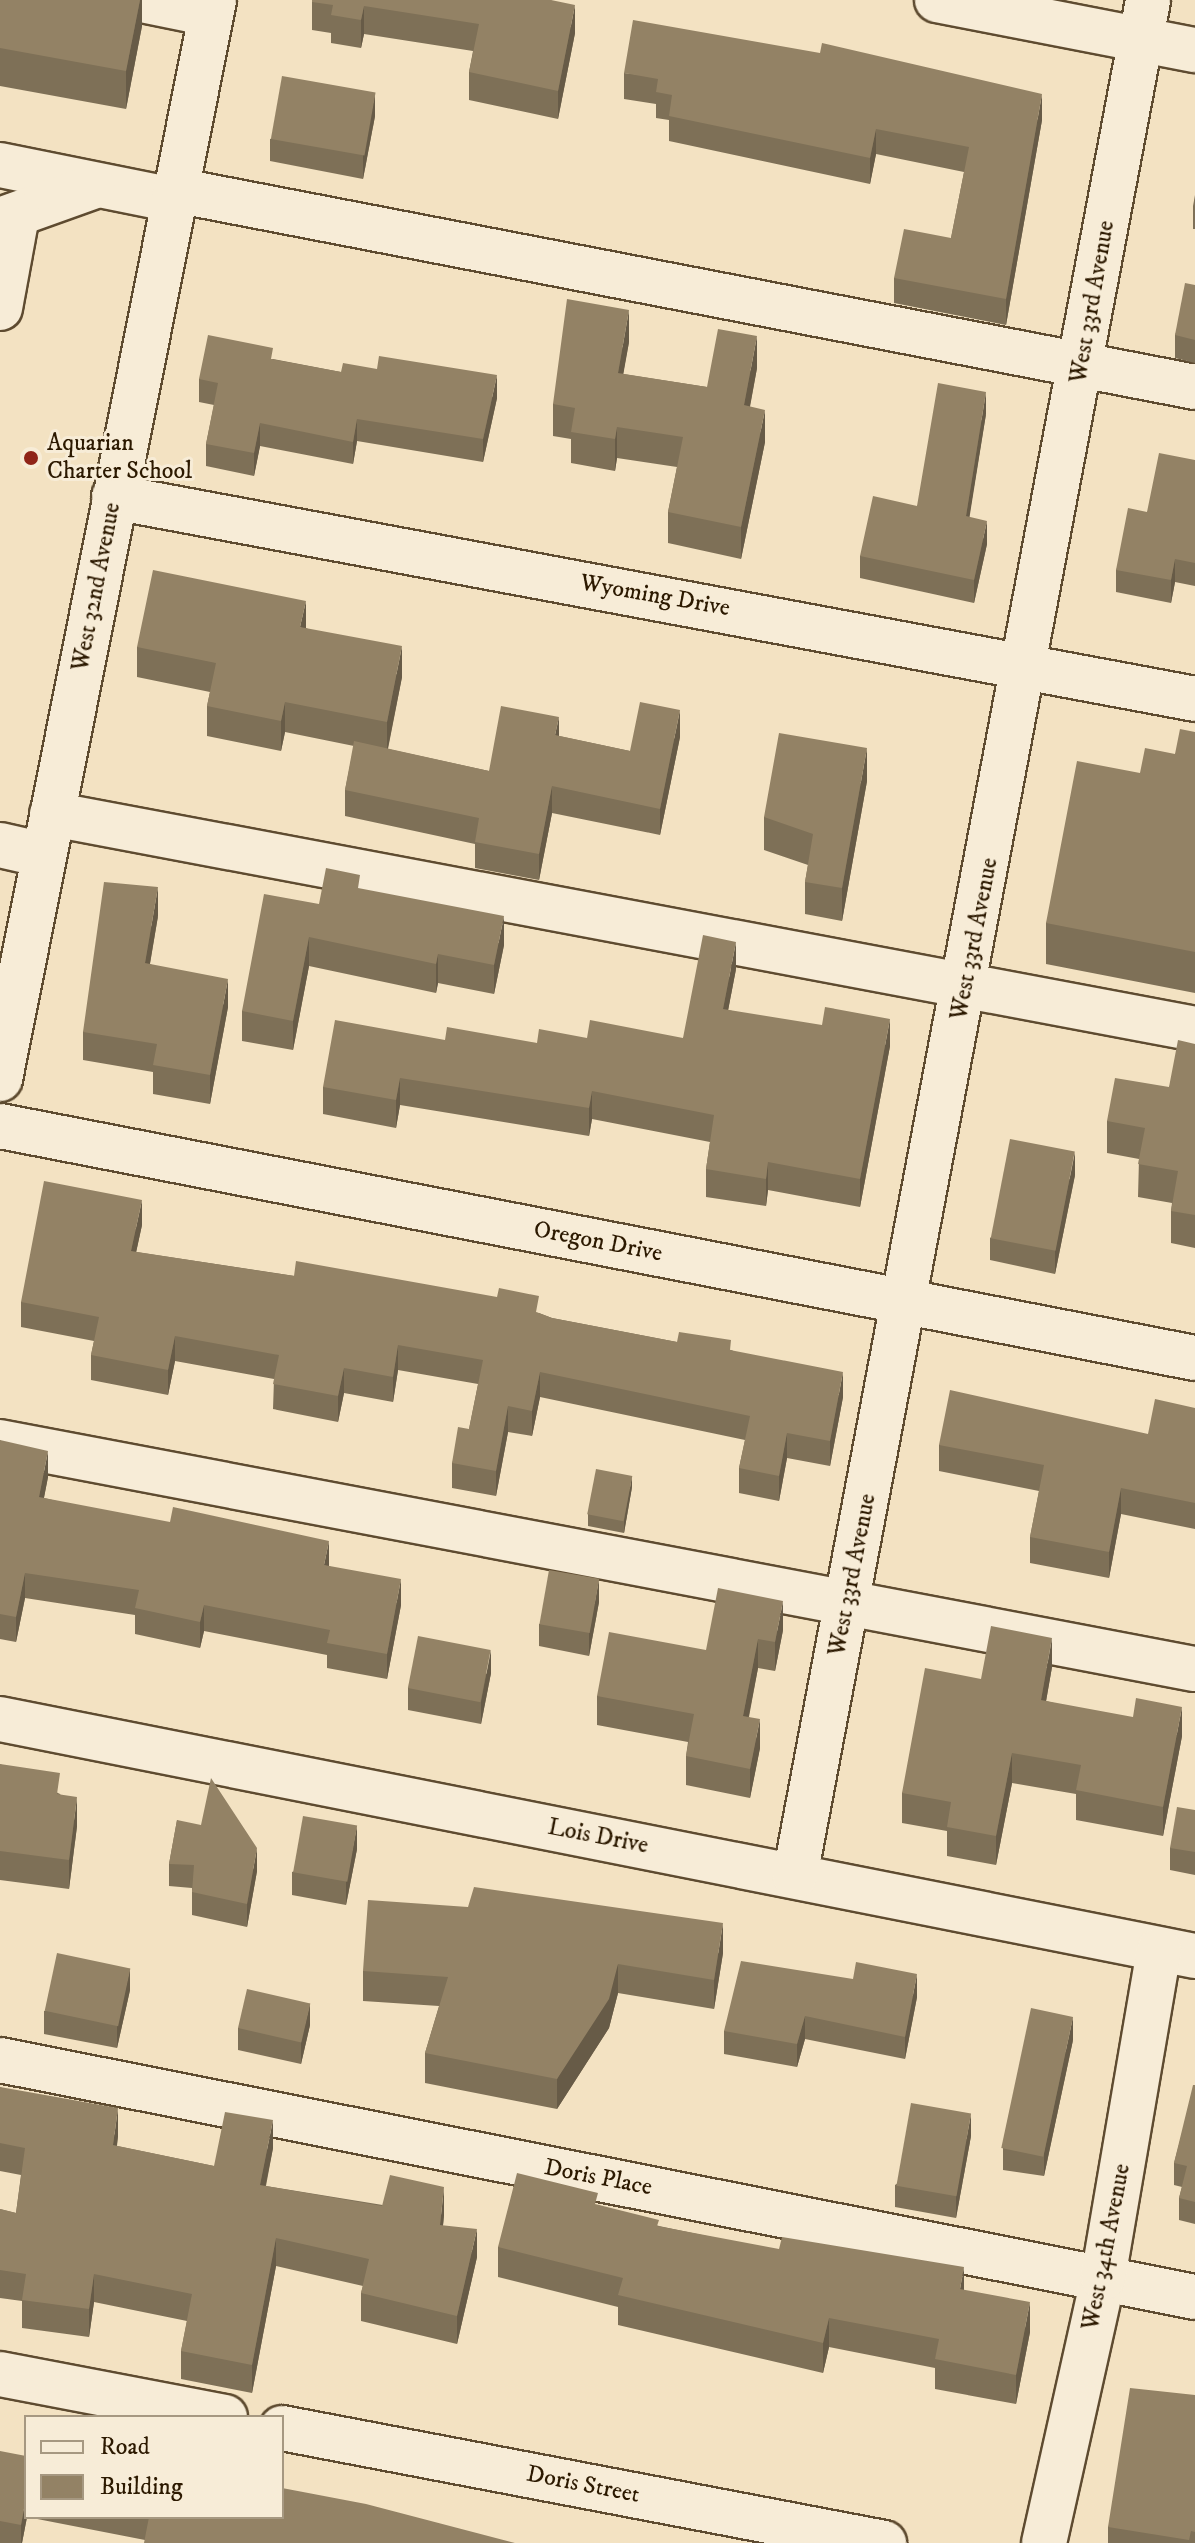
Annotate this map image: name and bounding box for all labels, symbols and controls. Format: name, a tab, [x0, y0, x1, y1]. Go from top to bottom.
street label: West 33rd Avenue	[1065, 218, 1121, 386]
place label: Aquarian Charter School	[47, 430, 192, 486]
marker: Aquarian Charter School	[22, 449, 40, 467]
street label: West 32nd Avenue	[67, 500, 127, 674]
street label: Wyoming Drive	[578, 569, 732, 623]
street label: West 33rd Avenue	[945, 855, 1005, 1023]
street label: Oregon Drive	[531, 1215, 665, 1269]
street label: West 33rd Avenue	[823, 1491, 883, 1659]
street label: Lois Drive	[545, 1813, 651, 1861]
street label: Doris Place	[542, 2153, 654, 2203]
street label: West 34th Avenue	[1077, 2161, 1137, 2333]
legend	[24, 2415, 284, 2519]
text: Road	[100, 2432, 150, 2462]
street label: Doris Street	[524, 2460, 642, 2510]
text: Building	[100, 2472, 183, 2502]

